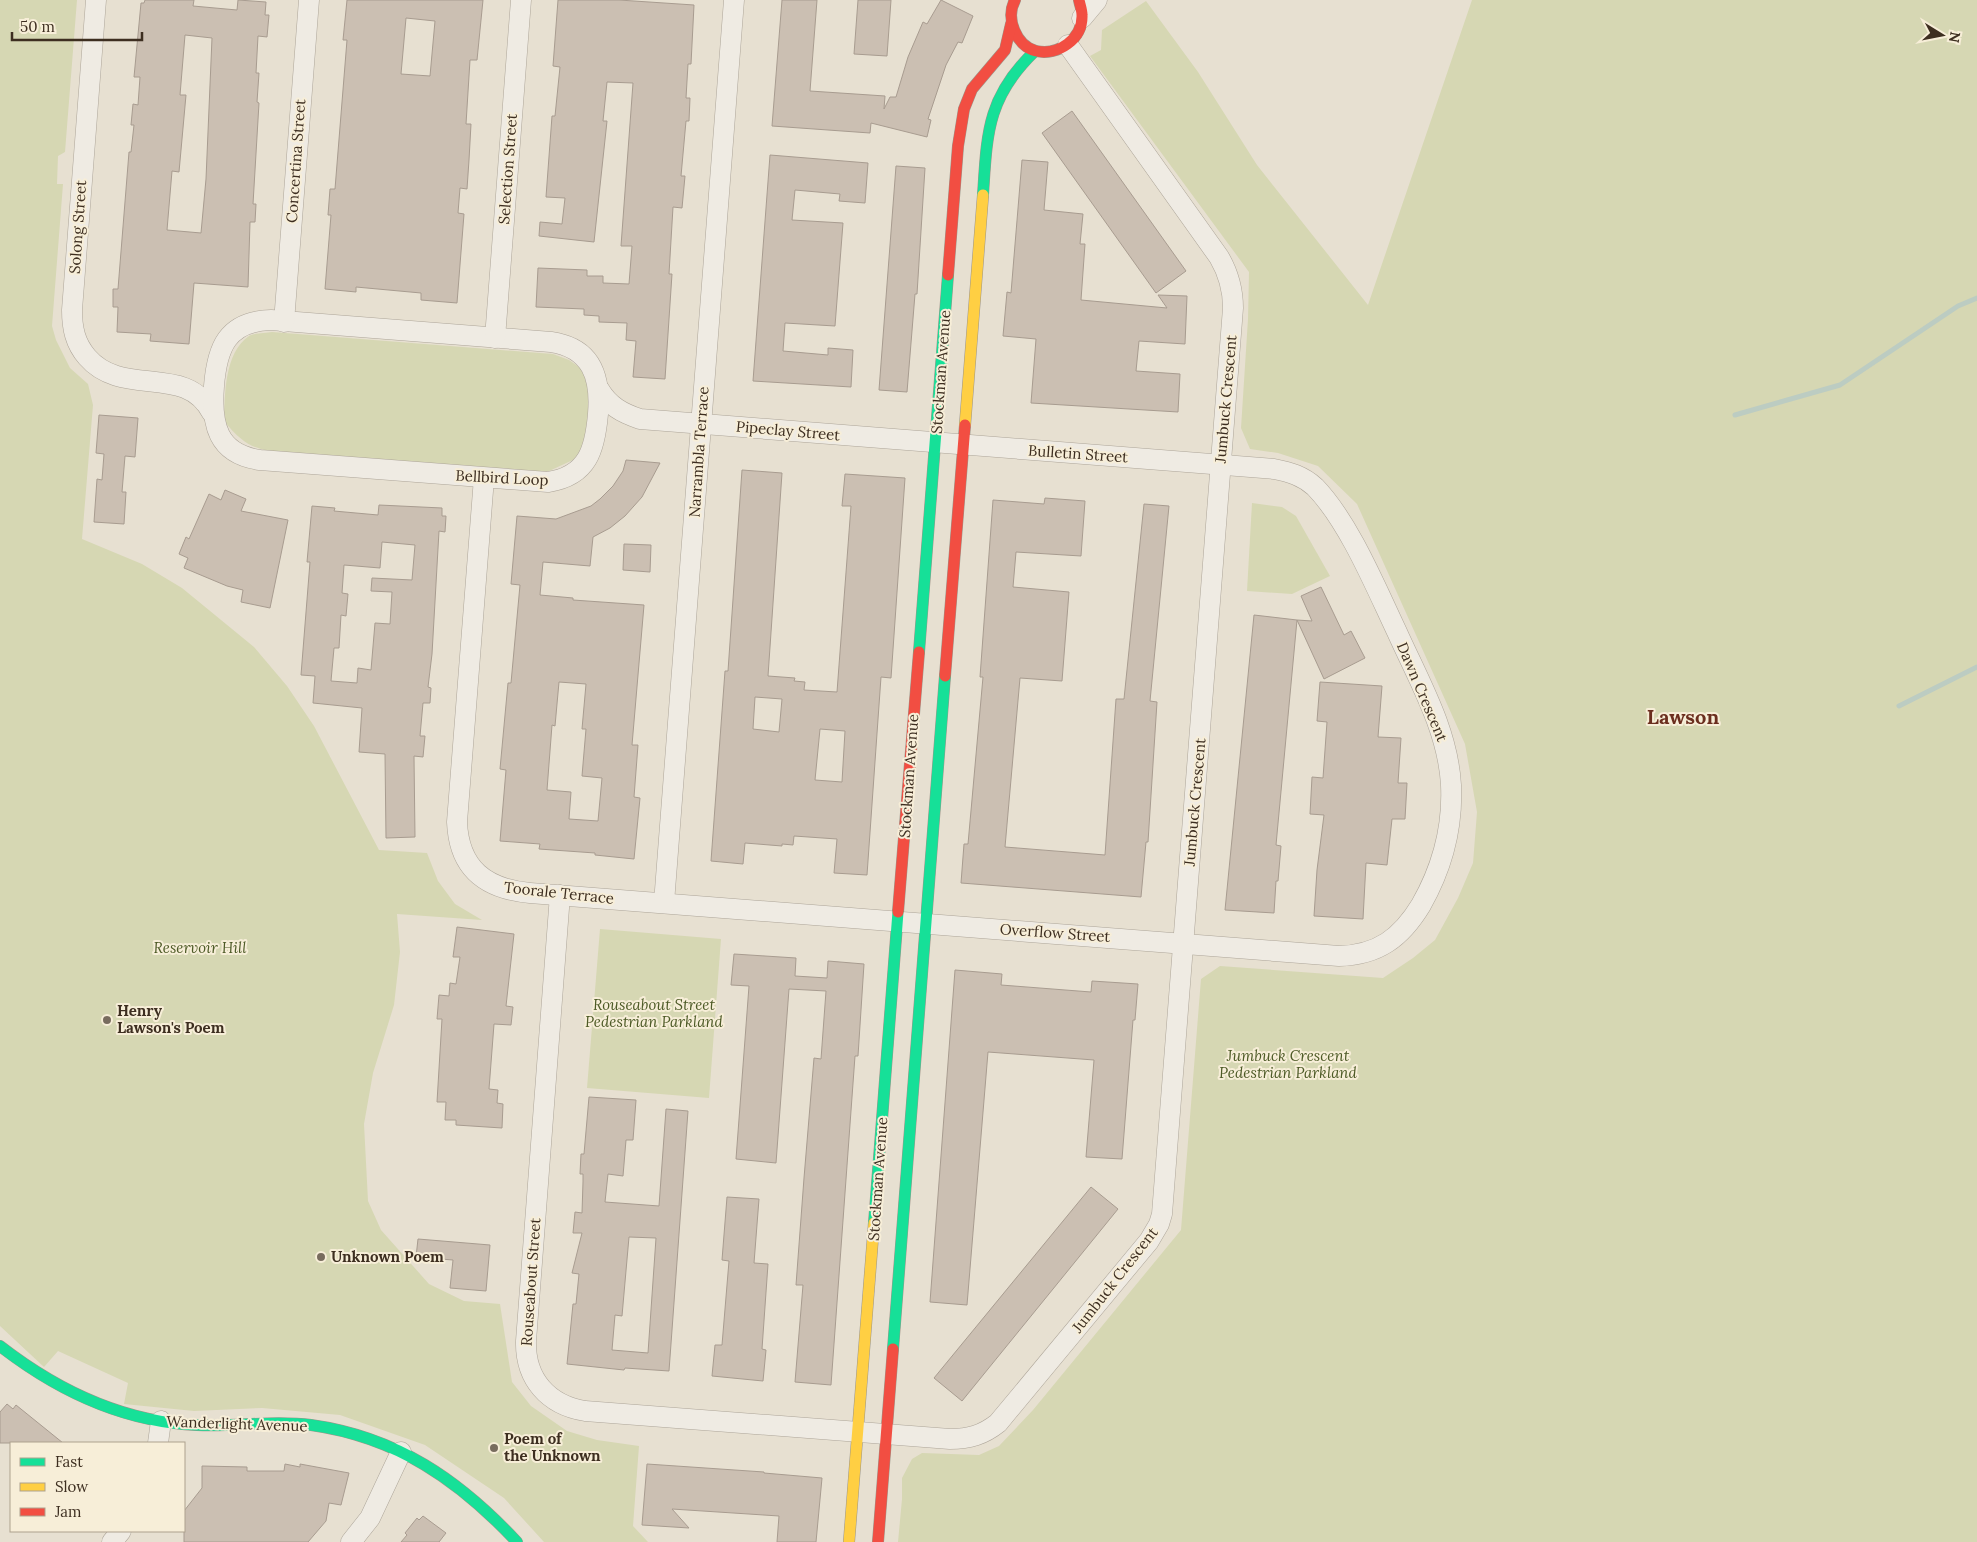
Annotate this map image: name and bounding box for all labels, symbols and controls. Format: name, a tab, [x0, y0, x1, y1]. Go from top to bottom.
scale bar	[12, 10, 142, 42]
north arrow	[1917, 10, 1967, 60]
text: 50 m	[20, 17, 55, 36]
text: N	[1945, 30, 1965, 44]
street label: Concertina Street	[282, 98, 309, 224]
street label: Selection Street	[494, 113, 521, 225]
street label: Solong Street	[65, 179, 90, 275]
street label: Stockman Avenue	[927, 309, 954, 435]
street label: Jumbuck Crescent	[1210, 334, 1241, 465]
street label: Narrambla Terrace	[684, 386, 713, 518]
street label: Pipeclay Street	[735, 416, 841, 445]
street label: Bulletin Street	[1028, 441, 1129, 466]
street label: Bellbird Loop	[455, 466, 549, 489]
street label: Dawn Crescent	[1393, 639, 1452, 745]
district label: Lawson	[1647, 704, 1719, 729]
street label: Stockman Avenue	[895, 713, 922, 839]
street label: Jumbuck Crescent	[1179, 737, 1210, 868]
street label: Toorale Terrace	[503, 877, 615, 908]
street label: Overflow Street	[999, 919, 1111, 946]
park label: Reservoir Hill	[154, 938, 247, 957]
park label: Rouseabout Street Pedestrian Parkland	[585, 995, 724, 1031]
place label: Henry Lawson's Poem	[117, 1001, 225, 1037]
marker: Henry Lawson's Poem	[101, 1014, 113, 1026]
park label: Jumbuck Crescent Pedestrian Parkland	[1219, 1046, 1358, 1082]
street label: Stockman Avenue	[864, 1116, 891, 1242]
street label: Rouseabout Street	[517, 1217, 544, 1347]
street label: Jumbuck Crescent	[1067, 1223, 1162, 1337]
place label: Unknown Poem	[331, 1247, 444, 1266]
marker: Unknown Poem	[315, 1251, 327, 1263]
street label: Wanderlight Avenue	[166, 1412, 308, 1435]
place label: Poem of the Unknown	[504, 1429, 601, 1465]
legend	[10, 1442, 185, 1532]
marker: Poem of the Unknown	[488, 1442, 500, 1454]
text: Fast	[55, 1452, 83, 1471]
text: Slow	[55, 1477, 88, 1496]
text: Jam	[54, 1502, 82, 1521]

